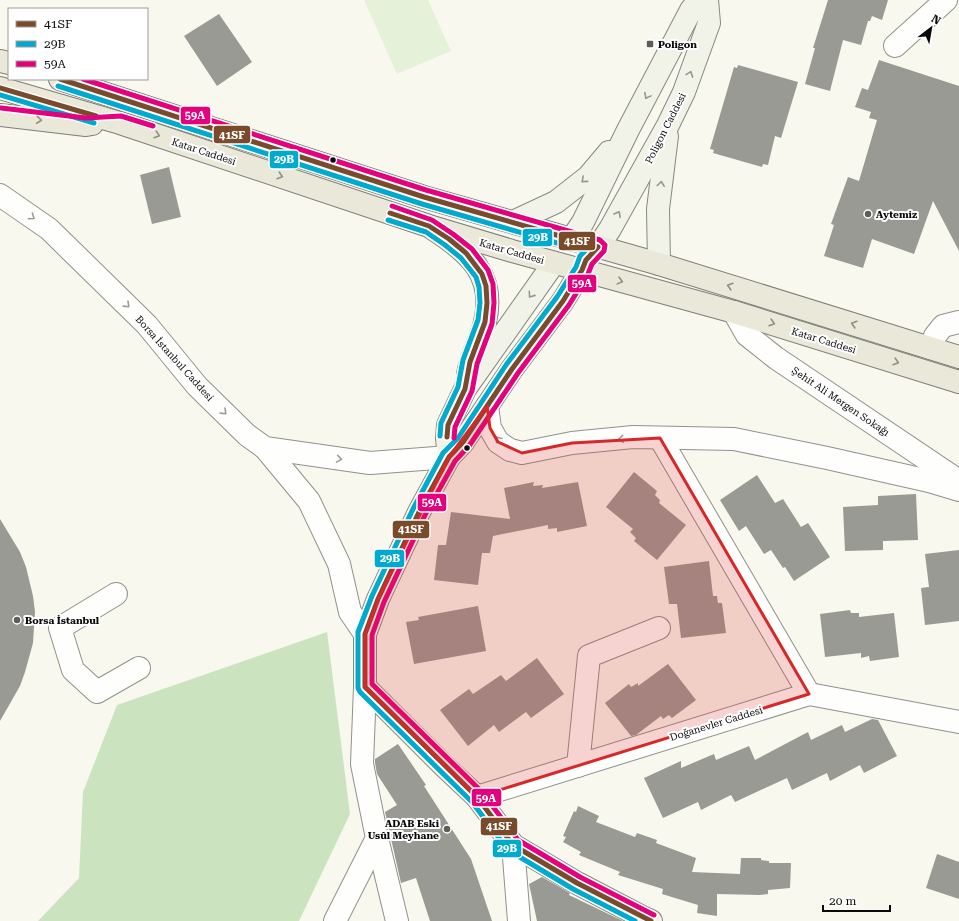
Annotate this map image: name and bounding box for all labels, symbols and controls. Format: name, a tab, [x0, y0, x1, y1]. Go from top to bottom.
legend	[8, 8, 148, 80]
north arrow	[911, 8, 951, 48]
text: N	[929, 12, 943, 28]
text: 41SF	[44, 17, 72, 31]
text: 29B	[44, 37, 65, 51]
marker: Poligon	[645, 39, 655, 49]
place label: Poligon	[658, 39, 697, 50]
text: 59A	[44, 57, 66, 71]
one-way arrow	[686, 71, 694, 78]
street label: Poligon Caddesi	[643, 91, 688, 165]
one-way arrow	[644, 91, 651, 99]
line badge: 59A	[180, 106, 211, 125]
text: 59A	[185, 109, 205, 122]
one-way arrow	[36, 115, 42, 124]
line badge: 41SF	[213, 125, 251, 144]
text: 41SF	[219, 129, 245, 142]
one-way arrow	[153, 130, 160, 139]
street label: Katar Caddesi	[170, 136, 237, 167]
line badge: 29B	[269, 150, 299, 169]
text: 29B	[274, 153, 294, 166]
unlabelled marker	[328, 155, 338, 165]
one-way arrow	[276, 171, 283, 180]
one-way arrow	[581, 176, 588, 183]
one-way arrow	[656, 180, 665, 187]
marker: Aytemiz	[863, 209, 873, 219]
place label: Aytemiz	[876, 209, 917, 220]
one-way arrow	[614, 211, 621, 218]
one-way arrow	[28, 212, 35, 220]
line badge: 29B	[522, 228, 553, 247]
text: 29B	[528, 231, 548, 244]
line badge: 41SF	[558, 231, 596, 251]
text: 41SF	[564, 235, 590, 248]
street label: Katar Caddesi	[478, 237, 546, 266]
line badge: 59A	[567, 274, 597, 293]
one-way arrow	[616, 276, 623, 284]
text: 59A	[572, 277, 592, 290]
one-way arrow	[726, 282, 733, 291]
one-way arrow	[529, 290, 536, 297]
one-way arrow	[122, 301, 130, 308]
street label: Borsa İstanbul Caddesi	[134, 314, 216, 403]
one-way arrow	[768, 318, 775, 327]
one-way arrow	[851, 321, 858, 329]
street label: Katar Caddesi	[790, 325, 857, 356]
one-way arrow	[892, 357, 899, 366]
street label: Şehit Ali Mergen Sokağı	[790, 365, 892, 438]
one-way arrow	[219, 407, 227, 415]
one-way arrow	[618, 434, 624, 443]
one-way arrow	[495, 436, 502, 444]
unlabelled marker	[462, 443, 472, 453]
one-way arrow	[336, 454, 343, 463]
line badge: 59A	[417, 493, 447, 512]
text: 59A	[422, 496, 442, 509]
line badge: 41SF	[392, 520, 430, 539]
text: 41SF	[398, 523, 424, 536]
line badge: 29B	[374, 549, 405, 568]
text: 29B	[380, 552, 400, 565]
marker: Borsa İstanbul	[12, 615, 22, 625]
place label: Borsa İstanbul	[25, 615, 100, 626]
street label: Doğanevler Caddesi	[668, 704, 764, 743]
line badge: 59A	[471, 788, 502, 807]
text: 59A	[476, 792, 496, 805]
line badge: 41SF	[480, 817, 518, 836]
place label: ADAB Eski Usûl Meyhane	[368, 818, 440, 841]
text: 41SF	[486, 820, 512, 833]
marker: ADAB Eski Usûl Meyhane	[442, 824, 452, 834]
line badge: 29B	[492, 839, 522, 858]
text: 29B	[497, 842, 517, 855]
scale bar	[823, 887, 890, 913]
text: 20 m	[829, 894, 856, 908]

